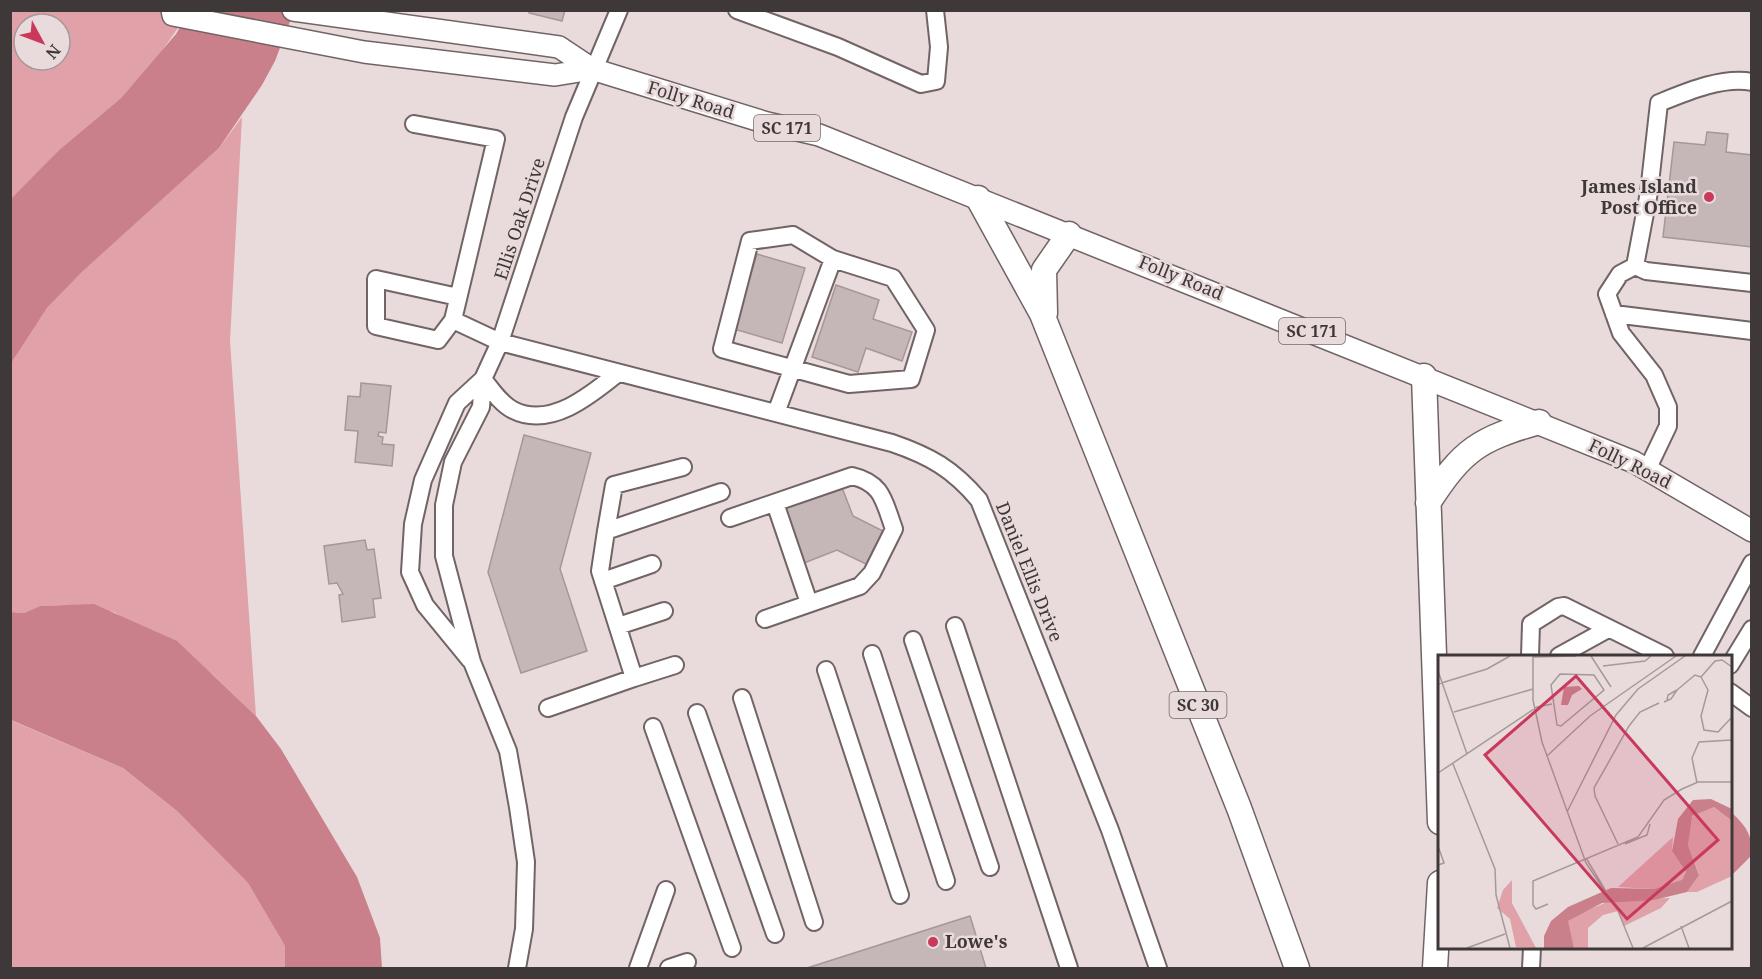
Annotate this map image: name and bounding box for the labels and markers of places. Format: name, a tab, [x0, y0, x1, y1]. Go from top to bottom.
place label: James Island Post Office	[1580, 174, 1697, 219]
marker: James Island Post Office	[1702, 190, 1716, 204]
place label: Lowe's	[945, 929, 1008, 953]
marker: Lowe's	[926, 935, 940, 949]

